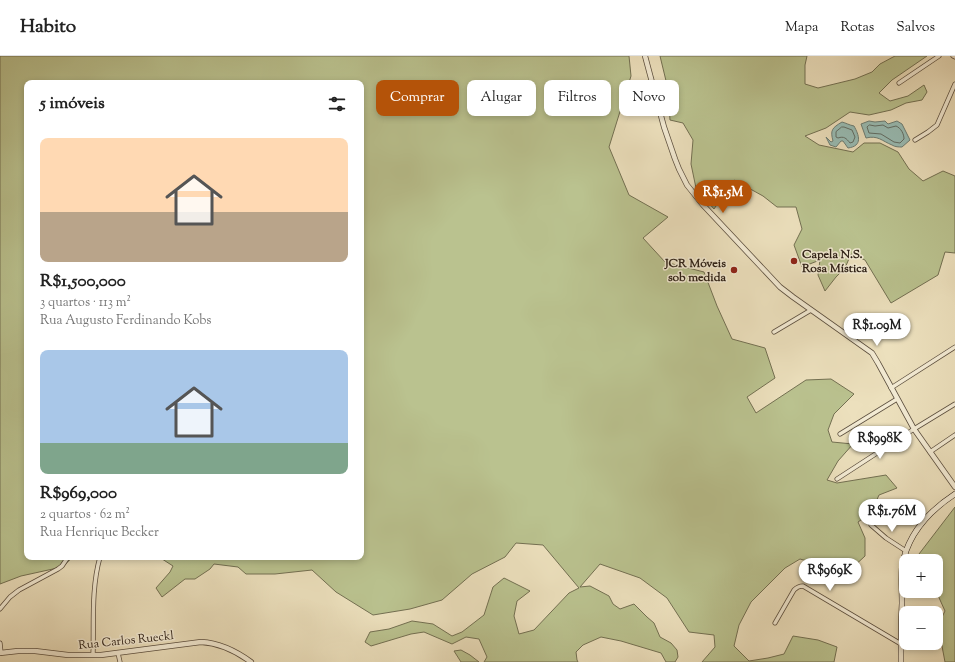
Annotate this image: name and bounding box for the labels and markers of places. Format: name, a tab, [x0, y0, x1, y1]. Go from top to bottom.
pin: R$1.5M	[690, 180, 756, 214]
place label: Capela N.S. Rosa Mística	[801, 246, 868, 278]
place label: JCR Móveis sob medida	[664, 255, 726, 287]
marker: Capela N.S. Rosa Mística	[789, 256, 799, 266]
marker: JCR Móveis sob medida	[729, 265, 739, 275]
pin: R$1.09M	[840, 313, 914, 347]
pin: R$998K	[847, 426, 913, 460]
pin: R$1.76M	[855, 499, 929, 533]
pin: R$969K	[797, 558, 863, 592]

